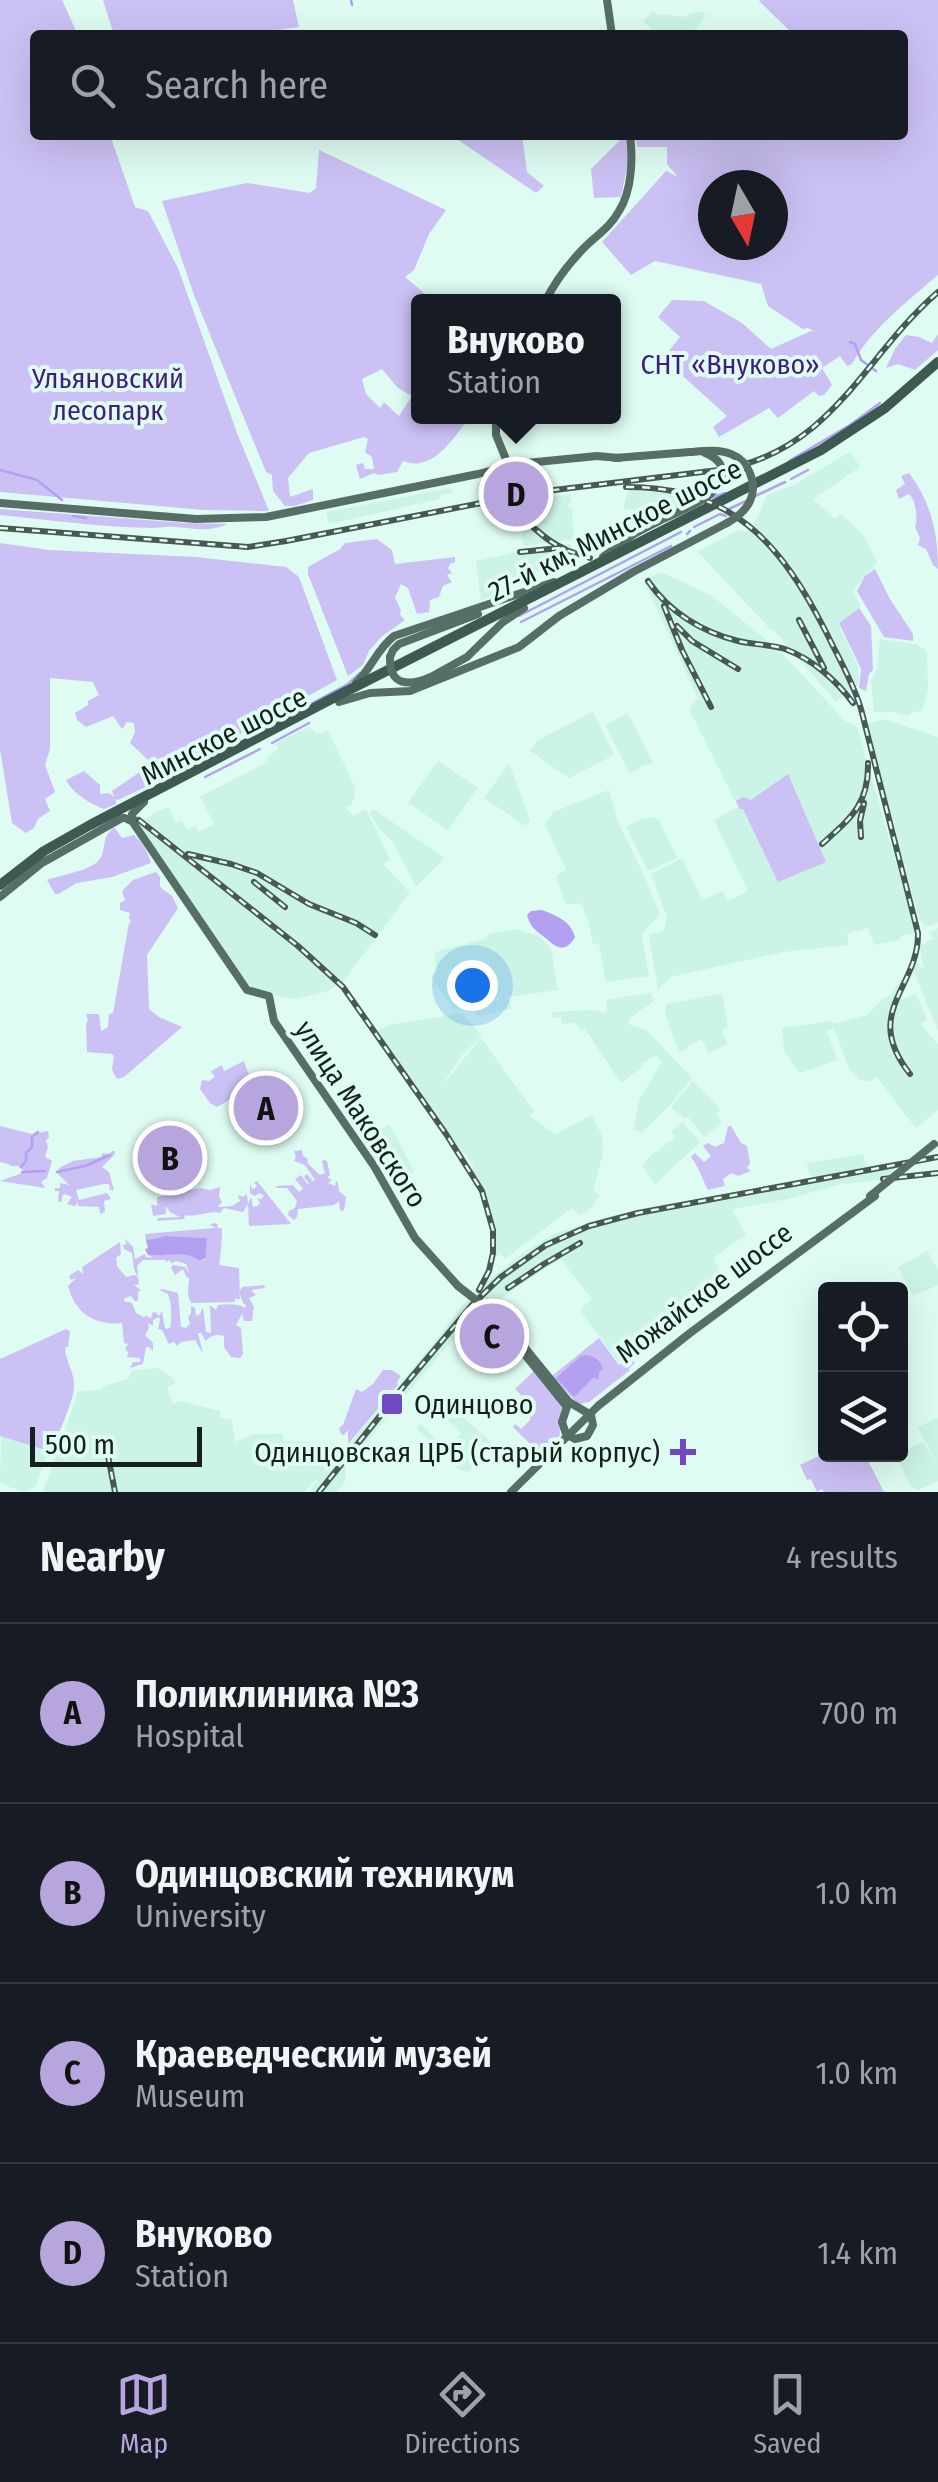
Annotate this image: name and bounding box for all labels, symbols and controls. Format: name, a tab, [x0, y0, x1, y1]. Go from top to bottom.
search box	[30, 30, 908, 140]
icon: search	[65, 58, 120, 113]
text: Search here	[145, 62, 328, 108]
north arrow	[698, 170, 788, 260]
popup	[411, 294, 621, 424]
text: Внуково	[447, 317, 585, 363]
park label: СНТ «Внуково»	[640, 348, 820, 381]
park label: Ульяновский лесопарк	[31, 362, 184, 427]
text: Station	[447, 363, 541, 401]
street label: 27-й км, Минское шоссе	[483, 452, 747, 608]
pin: D	[484, 456, 548, 532]
street label: Минское шоссе	[136, 680, 312, 792]
your location	[447, 960, 498, 1011]
street label: улица Маковского	[288, 1014, 434, 1214]
pin: A	[234, 1070, 298, 1146]
pin: B	[138, 1120, 202, 1196]
street label: Можайское шоссе	[609, 1216, 799, 1370]
map controls	[818, 1282, 908, 1462]
button: locate	[818, 1282, 908, 1372]
pin: C	[460, 1298, 524, 1374]
button: layers	[818, 1372, 908, 1462]
place label: Одинцово	[414, 1388, 533, 1421]
marker: Одинцово	[379, 1391, 405, 1417]
scale bar	[30, 1422, 202, 1466]
text: 500 m	[45, 1428, 115, 1461]
place label: Одинцовская ЦРБ (старый корпус)	[254, 1436, 660, 1469]
marker: Одинцовская ЦРБ (старый корпус)	[670, 1439, 696, 1465]
text: Nearby	[40, 1532, 165, 1582]
text: 4 results	[786, 1538, 898, 1576]
text: Поликлиника №3	[135, 1671, 419, 1717]
text: A	[64, 1694, 81, 1732]
text: 700 m	[820, 1694, 898, 1732]
text: Hospital	[135, 1717, 244, 1755]
text: Одинцовский техникум	[135, 1851, 514, 1897]
text: B	[64, 1874, 81, 1912]
text: 1.0 km	[815, 1874, 898, 1912]
text: University	[135, 1897, 266, 1935]
text: Краеведческий музей	[135, 2031, 492, 2077]
text: C	[64, 2054, 81, 2092]
text: 1.0 km	[815, 2054, 898, 2092]
text: Museum	[135, 2077, 245, 2115]
text: Внуково	[135, 2211, 273, 2257]
text: D	[63, 2234, 82, 2272]
text: 1.4 km	[817, 2234, 898, 2272]
text: Station	[135, 2257, 229, 2295]
tab: Map	[116, 2367, 171, 2460]
tab: Directions	[404, 2367, 520, 2460]
tab: Saved	[753, 2367, 822, 2460]

